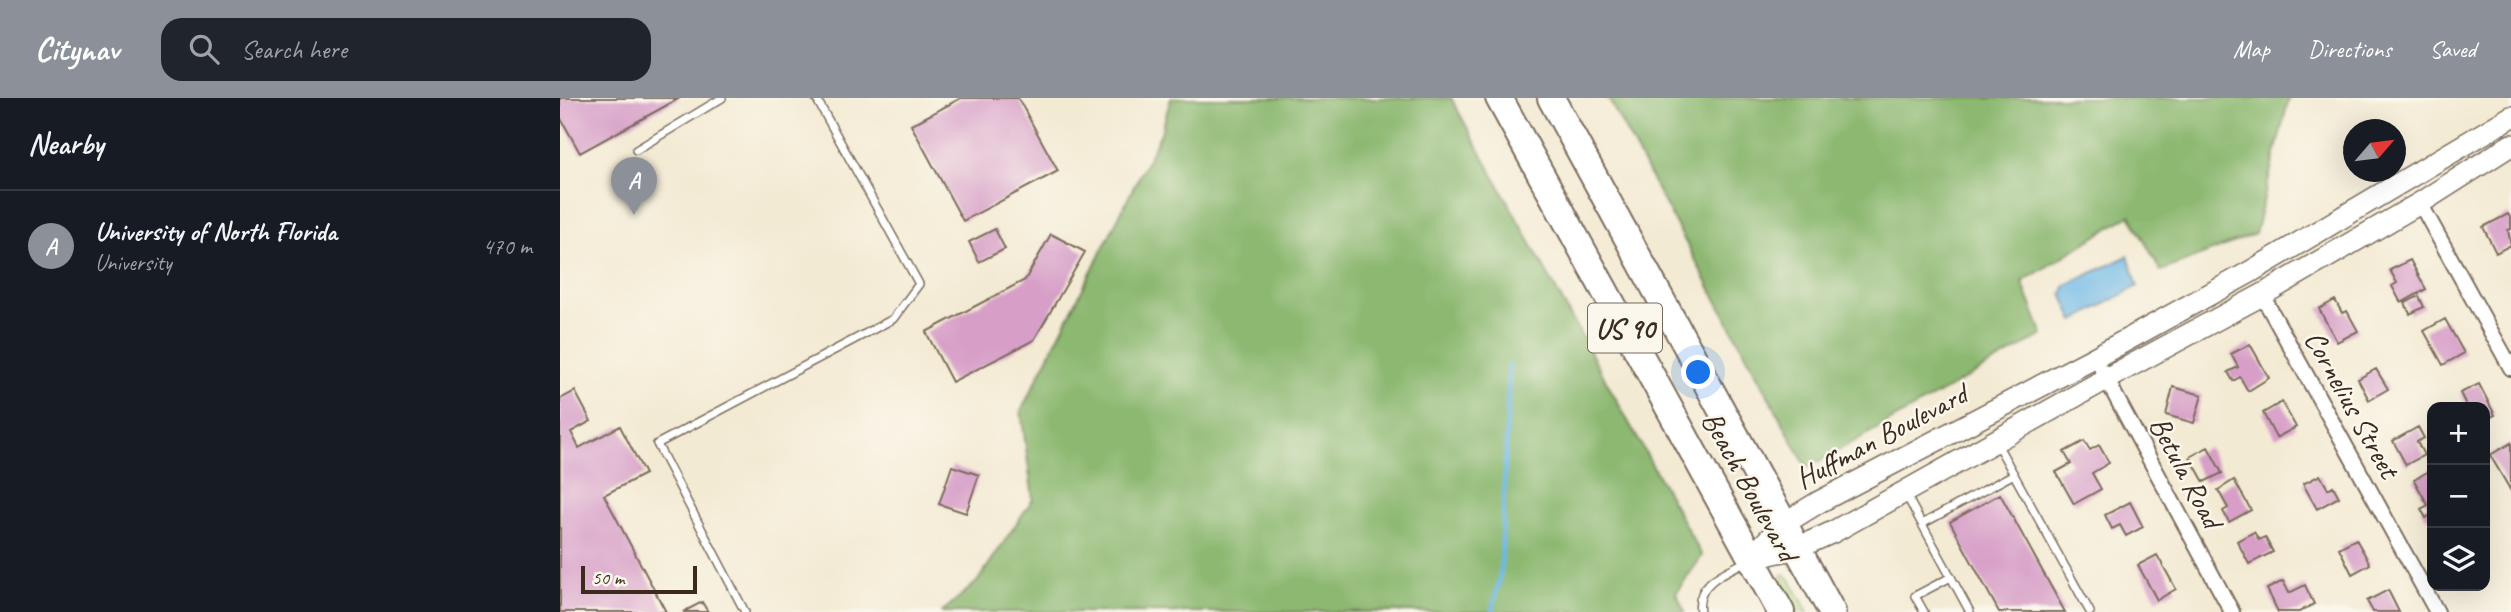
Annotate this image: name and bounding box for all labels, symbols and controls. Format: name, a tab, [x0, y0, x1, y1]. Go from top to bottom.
search box	[161, 18, 651, 81]
text: Citynav	[35, 28, 119, 70]
icon: search	[185, 30, 223, 68]
text: Search here	[241, 33, 347, 66]
text: Map	[2233, 34, 2270, 64]
text: Directions	[2308, 34, 2391, 64]
text: Saved	[2429, 34, 2476, 64]
north arrow	[2343, 119, 2406, 182]
text: Nearby	[28, 125, 104, 163]
pin: A	[611, 157, 657, 215]
text: University of North Florida	[95, 215, 337, 248]
text: A	[45, 232, 57, 261]
text: 470 m	[483, 232, 532, 261]
text: University	[95, 248, 172, 277]
road number: US 90	[1588, 303, 1662, 352]
street label: Cornelius Street	[2296, 324, 2410, 487]
your location	[1681, 355, 1715, 389]
street label: Huffman Boulevard	[1788, 373, 1977, 497]
map controls	[2427, 402, 2490, 591]
button: +	[2427, 402, 2490, 465]
street label: Beach Boulevard	[1693, 404, 1809, 571]
street label: Betula Road	[2141, 410, 2233, 538]
button: −	[2427, 465, 2490, 528]
button: layers	[2427, 528, 2490, 591]
scale bar	[581, 563, 696, 595]
text: 50 m	[592, 566, 624, 590]

